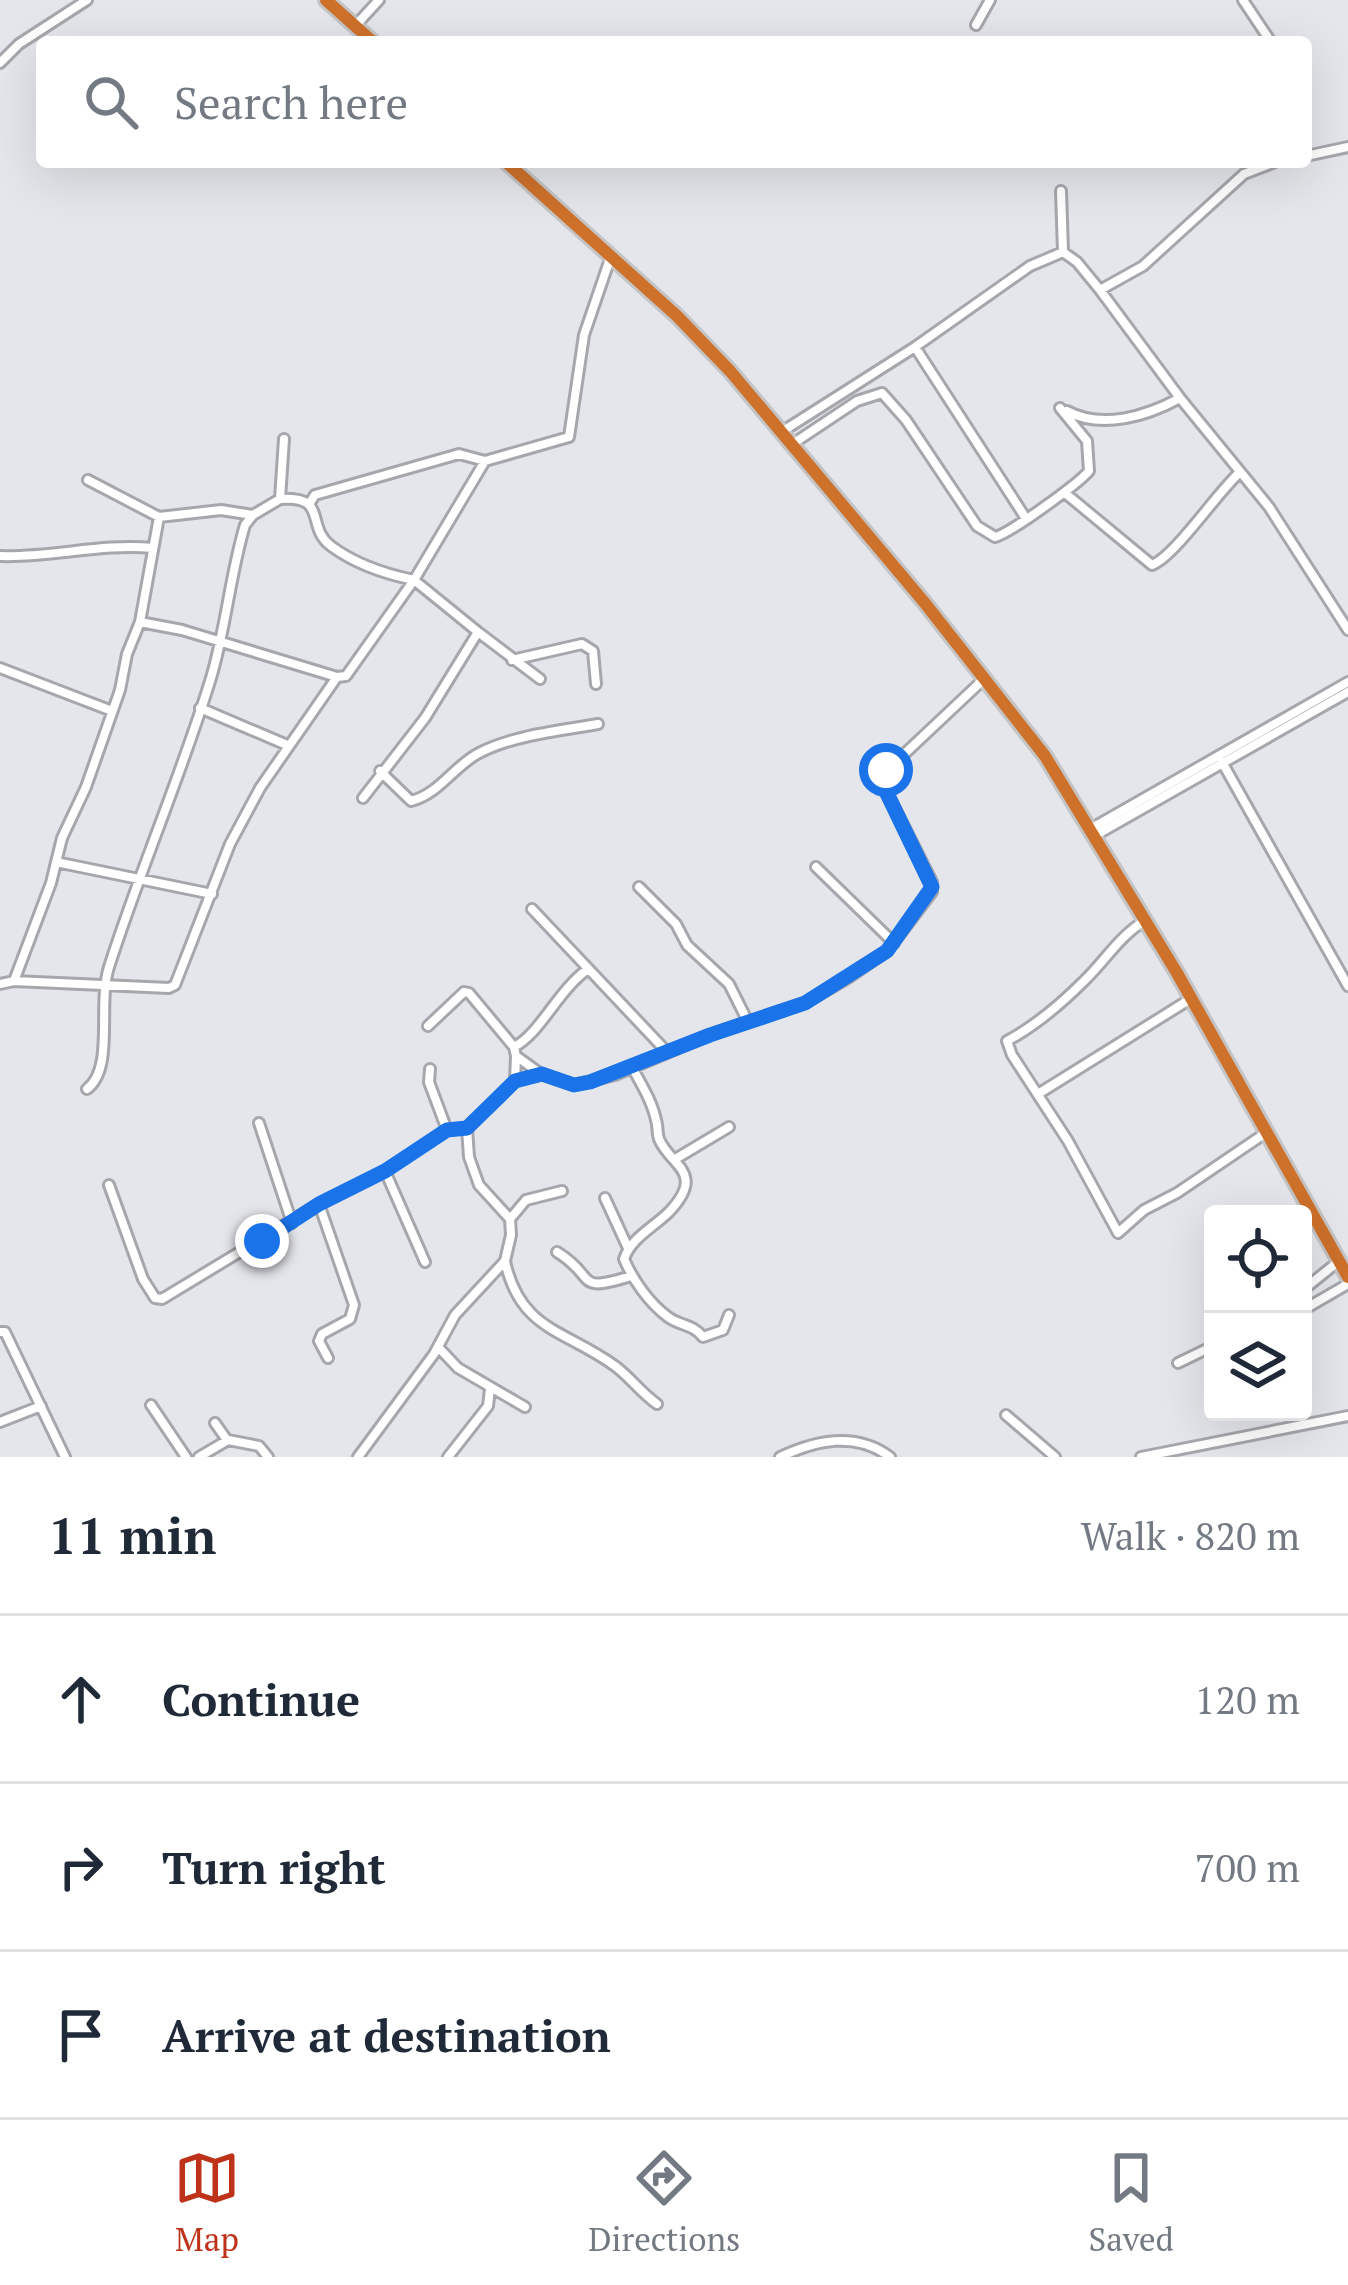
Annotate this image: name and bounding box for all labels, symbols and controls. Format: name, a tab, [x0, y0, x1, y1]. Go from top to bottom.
search box	[36, 36, 1312, 168]
icon: search	[78, 69, 144, 135]
text: Search here	[174, 72, 408, 132]
route start	[859, 743, 913, 797]
map controls	[1204, 1205, 1312, 1421]
button: locate	[1204, 1205, 1312, 1313]
route end	[235, 1214, 289, 1268]
button: layers	[1204, 1313, 1312, 1421]
text: 11 min	[48, 1501, 216, 1569]
text: Walk · 820 m	[1081, 1509, 1300, 1561]
icon: ahead	[48, 1666, 114, 1732]
text: Continue	[162, 1669, 360, 1729]
text: 120 m	[1195, 1673, 1300, 1725]
icon: right	[48, 1834, 114, 1900]
text: Turn right	[162, 1837, 386, 1897]
text: 700 m	[1195, 1841, 1300, 1893]
icon: arrive	[48, 2002, 114, 2068]
text: Arrive at destination	[162, 2005, 611, 2065]
tab: Map	[174, 2145, 240, 2260]
tab: Directions	[588, 2145, 740, 2260]
tab: Saved	[1089, 2145, 1174, 2260]

